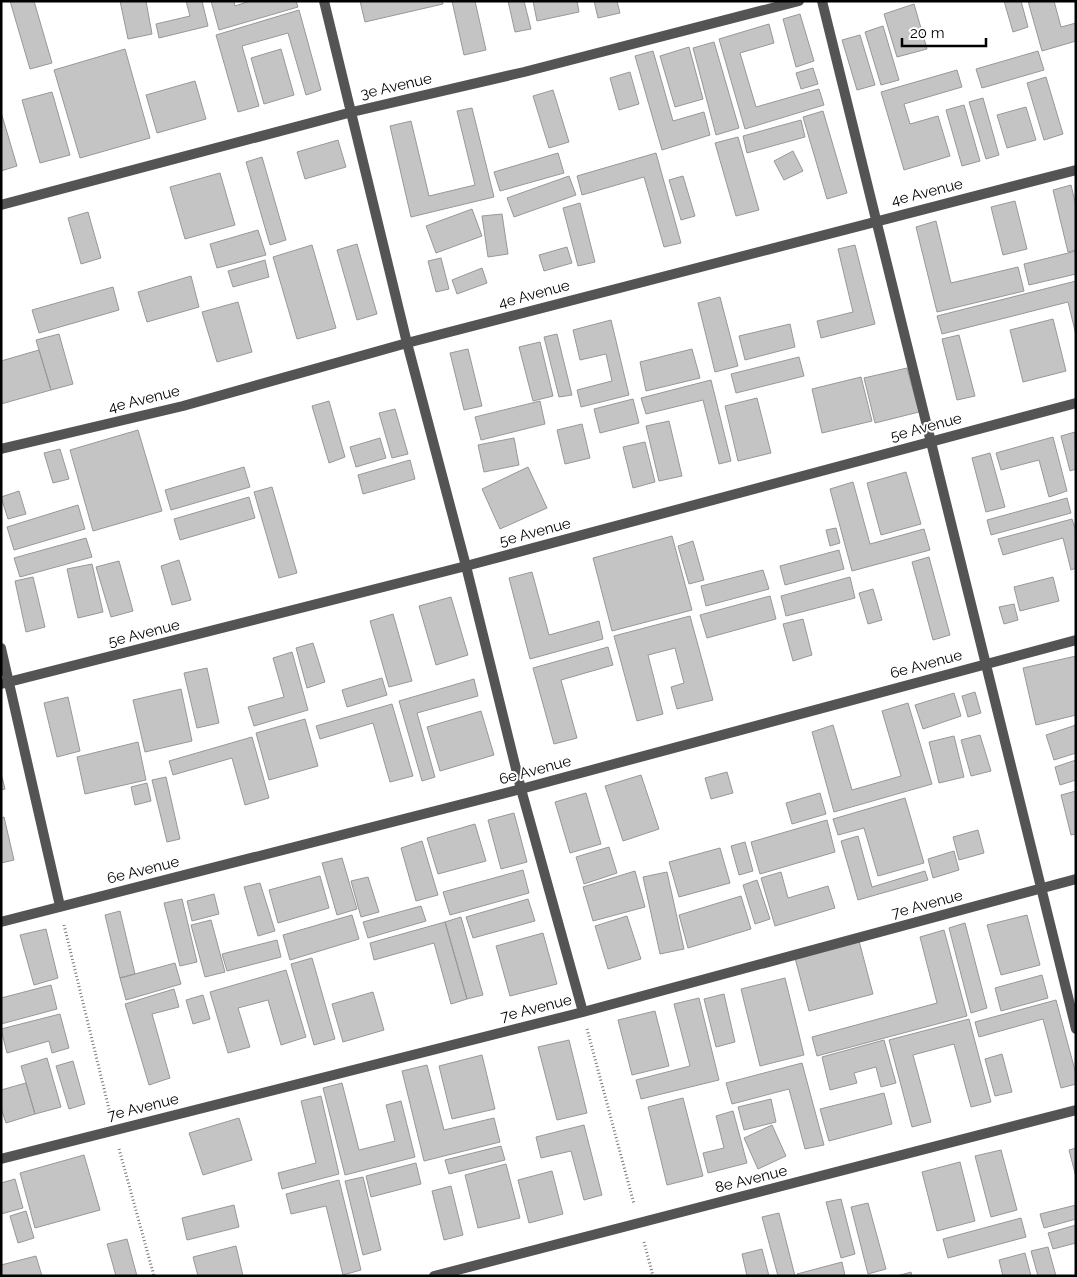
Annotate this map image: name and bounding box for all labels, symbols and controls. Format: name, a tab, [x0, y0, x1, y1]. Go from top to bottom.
scale bar	[902, 15, 986, 47]
text: 20 m	[910, 24, 945, 42]
street label: 3e Avenue	[359, 69, 434, 103]
street label: 4e Avenue	[889, 174, 965, 210]
street label: 4e Avenue	[496, 276, 572, 312]
street label: 4e Avenue	[106, 381, 182, 417]
street label: 5e Avenue	[888, 409, 964, 445]
street label: 5e Avenue	[497, 514, 573, 550]
street label: 5e Avenue	[106, 615, 182, 651]
street label: 6e Avenue	[888, 646, 964, 682]
street label: 6e Avenue	[497, 752, 573, 788]
street label: 6e Avenue	[105, 852, 181, 888]
street label: 7e Avenue	[889, 886, 965, 922]
street label: 7e Avenue	[498, 990, 574, 1026]
street label: 7e Avenue	[105, 1089, 181, 1125]
street label: 8e Avenue	[713, 1161, 789, 1197]

